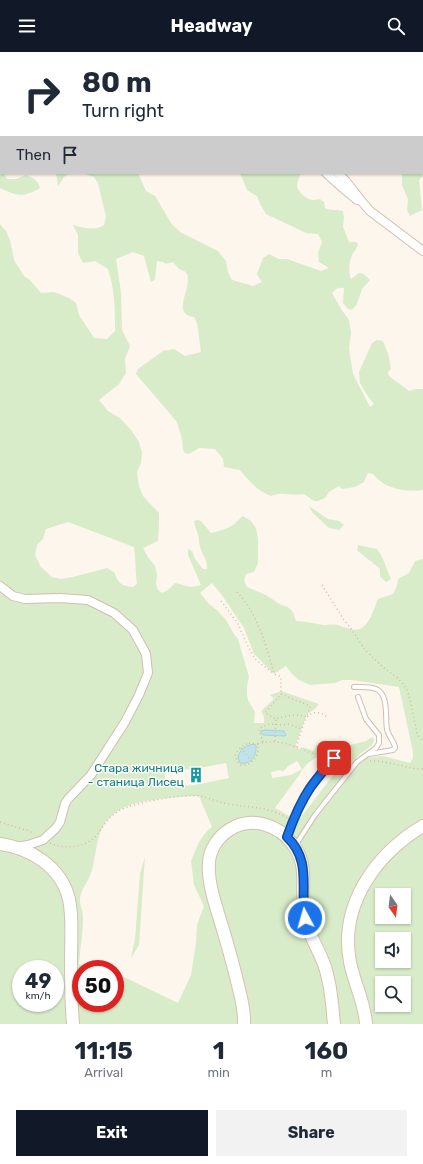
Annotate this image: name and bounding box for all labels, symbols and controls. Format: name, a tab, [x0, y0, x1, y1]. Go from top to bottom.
icon: menu	[16, 15, 38, 37]
text: Headway	[171, 15, 252, 37]
icon: search	[385, 15, 407, 37]
text: 80 m	[82, 66, 152, 99]
icon: right	[16, 68, 68, 120]
text: Turn right	[82, 100, 164, 122]
icon: arrive	[59, 144, 81, 166]
text: Then	[16, 146, 51, 164]
pin	[317, 741, 351, 775]
icon: arrive	[323, 747, 345, 769]
place label: Стара жичница - станица Лисец	[88, 761, 185, 789]
building icon: Стара жичница - станица Лисец	[187, 766, 205, 784]
north arrow	[375, 888, 411, 924]
map controls	[375, 888, 411, 1012]
position arrow	[284, 897, 326, 939]
button: sound	[375, 932, 411, 968]
speed limit sign: 50	[72, 960, 124, 1012]
text: 49	[25, 969, 51, 993]
button: search	[375, 976, 411, 1012]
text: km/h	[26, 990, 50, 1002]
text: 11:15	[75, 1037, 133, 1065]
text: 1	[213, 1037, 225, 1065]
text: 160	[305, 1037, 348, 1065]
text: Arrival	[84, 1065, 123, 1080]
text: min	[207, 1065, 230, 1080]
text: m	[321, 1065, 332, 1080]
button: Exit	[16, 1110, 208, 1156]
button: Share	[216, 1110, 407, 1156]

